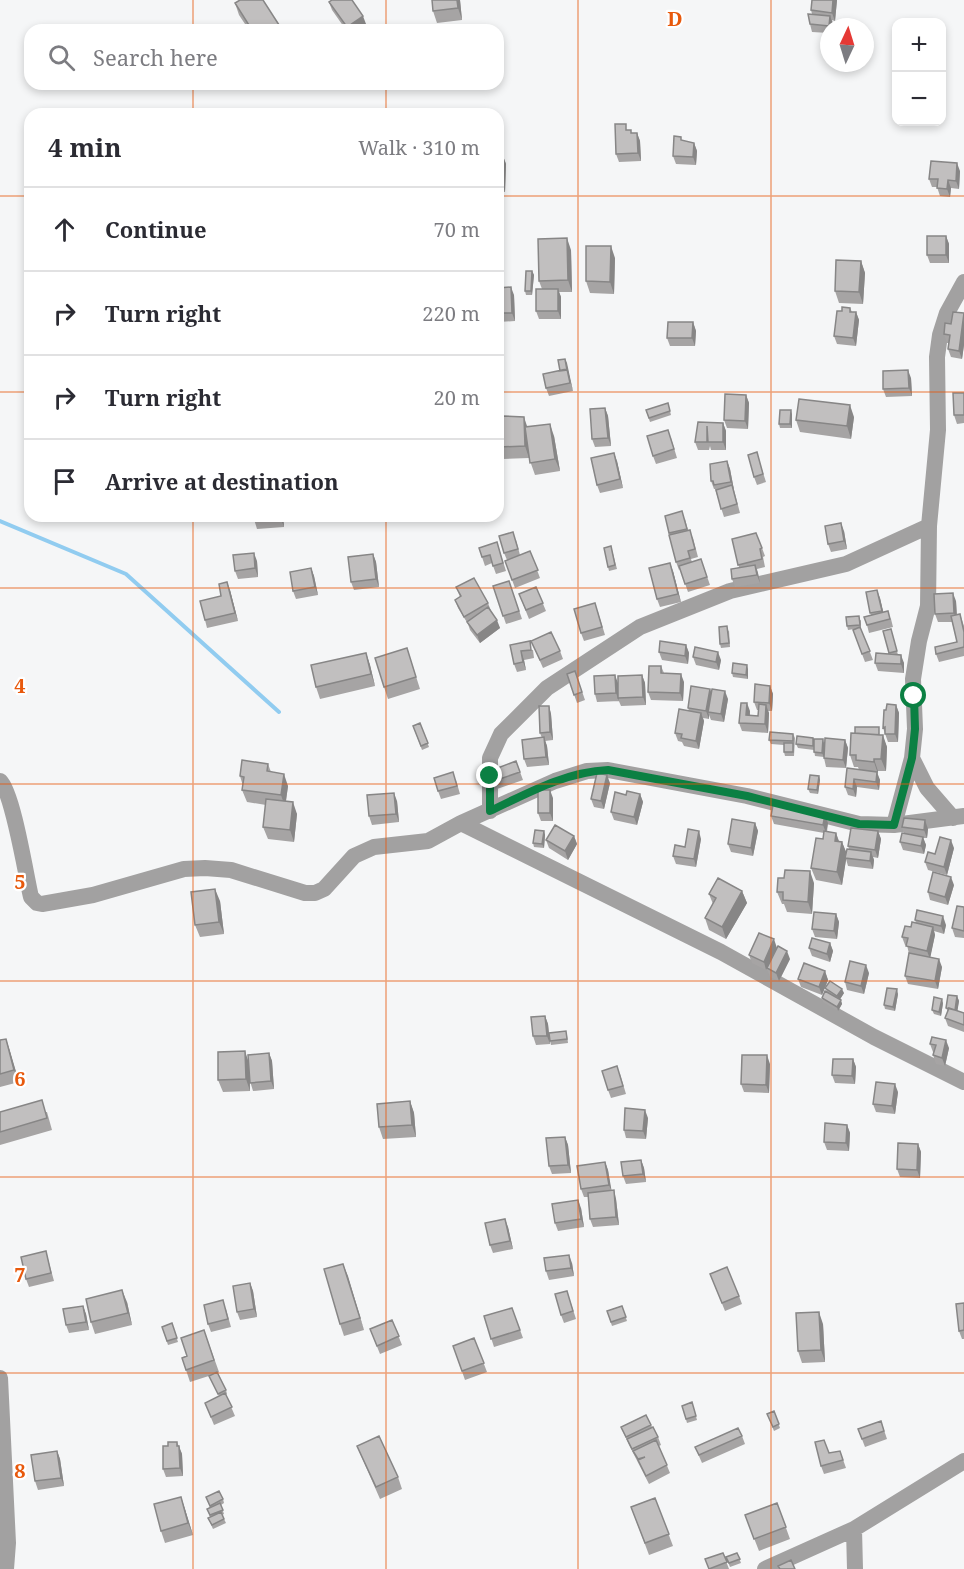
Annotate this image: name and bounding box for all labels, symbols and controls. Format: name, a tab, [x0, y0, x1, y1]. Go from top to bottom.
text: D	[667, 5, 683, 32]
north arrow	[820, 18, 874, 72]
map controls	[892, 18, 946, 126]
button: +	[892, 18, 946, 72]
search box	[24, 24, 504, 90]
icon: search	[45, 41, 78, 74]
text: Search here	[93, 42, 218, 72]
button: −	[892, 72, 946, 126]
text: 4 min	[48, 129, 122, 165]
text: Walk · 310 m	[358, 134, 480, 161]
icon: ahead	[48, 213, 81, 246]
text: Continue	[105, 214, 207, 244]
text: 70 m	[434, 216, 480, 243]
icon: right	[48, 297, 81, 330]
text: Turn right	[105, 298, 221, 328]
text: 220 m	[422, 300, 480, 327]
icon: right	[48, 381, 81, 414]
text: Turn right	[105, 382, 221, 412]
text: 20 m	[434, 384, 480, 411]
icon: arrive	[48, 465, 81, 498]
text: Arrive at destination	[105, 466, 339, 496]
text: 4	[14, 672, 26, 699]
route start	[900, 682, 926, 708]
route end	[476, 762, 502, 788]
text: 5	[14, 868, 26, 895]
text: 6	[14, 1065, 26, 1092]
text: 7	[14, 1261, 26, 1288]
text: 8	[14, 1457, 26, 1484]

